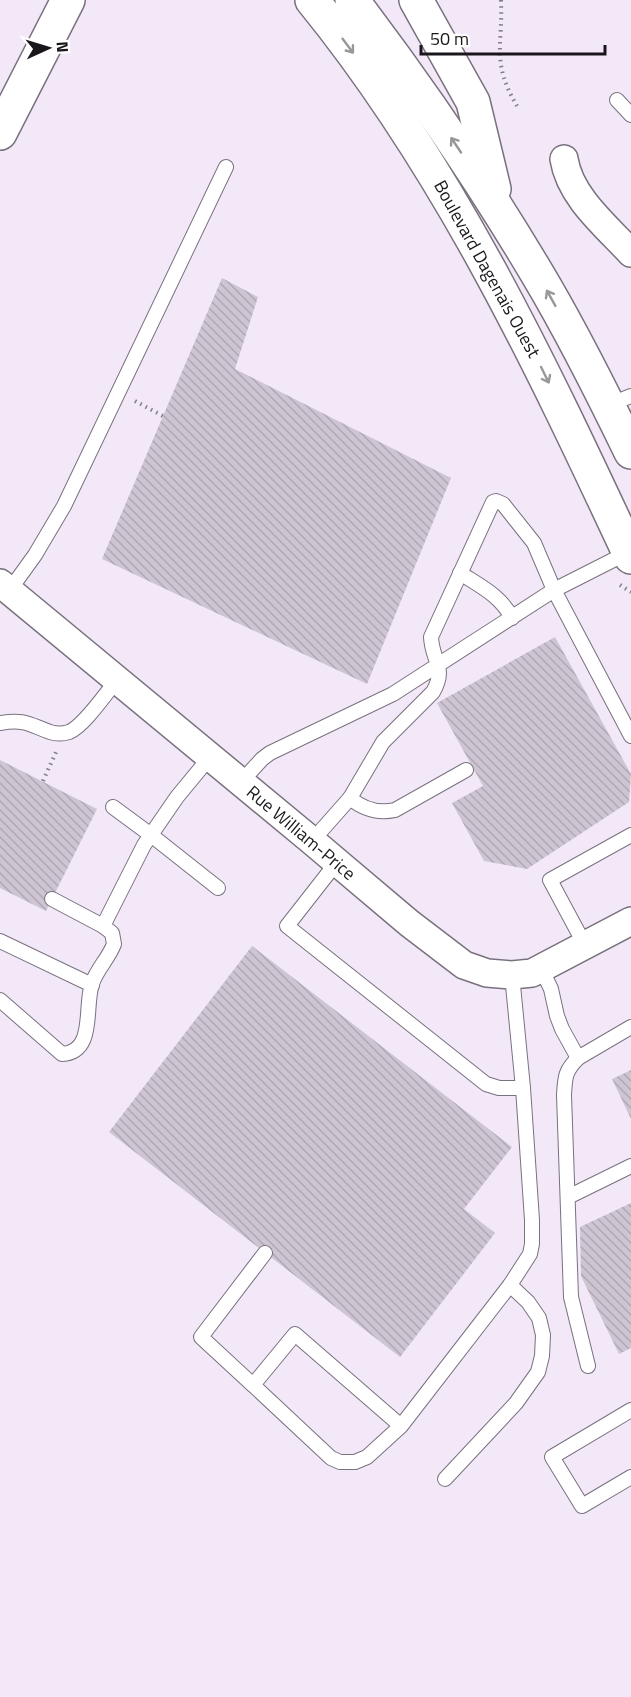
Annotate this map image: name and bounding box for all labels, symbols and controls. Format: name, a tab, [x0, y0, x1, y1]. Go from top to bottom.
north arrow	[18, 18, 78, 78]
scale bar	[421, 18, 606, 56]
text: 50 m	[430, 25, 469, 52]
one-way arrow	[341, 38, 354, 54]
text: N	[51, 41, 75, 53]
one-way arrow	[450, 137, 462, 154]
street label: Boulevard Dagenais Ouest	[427, 175, 548, 363]
one-way arrow	[545, 290, 556, 308]
one-way arrow	[540, 365, 551, 383]
street label: Rue William-Price	[241, 779, 362, 886]

